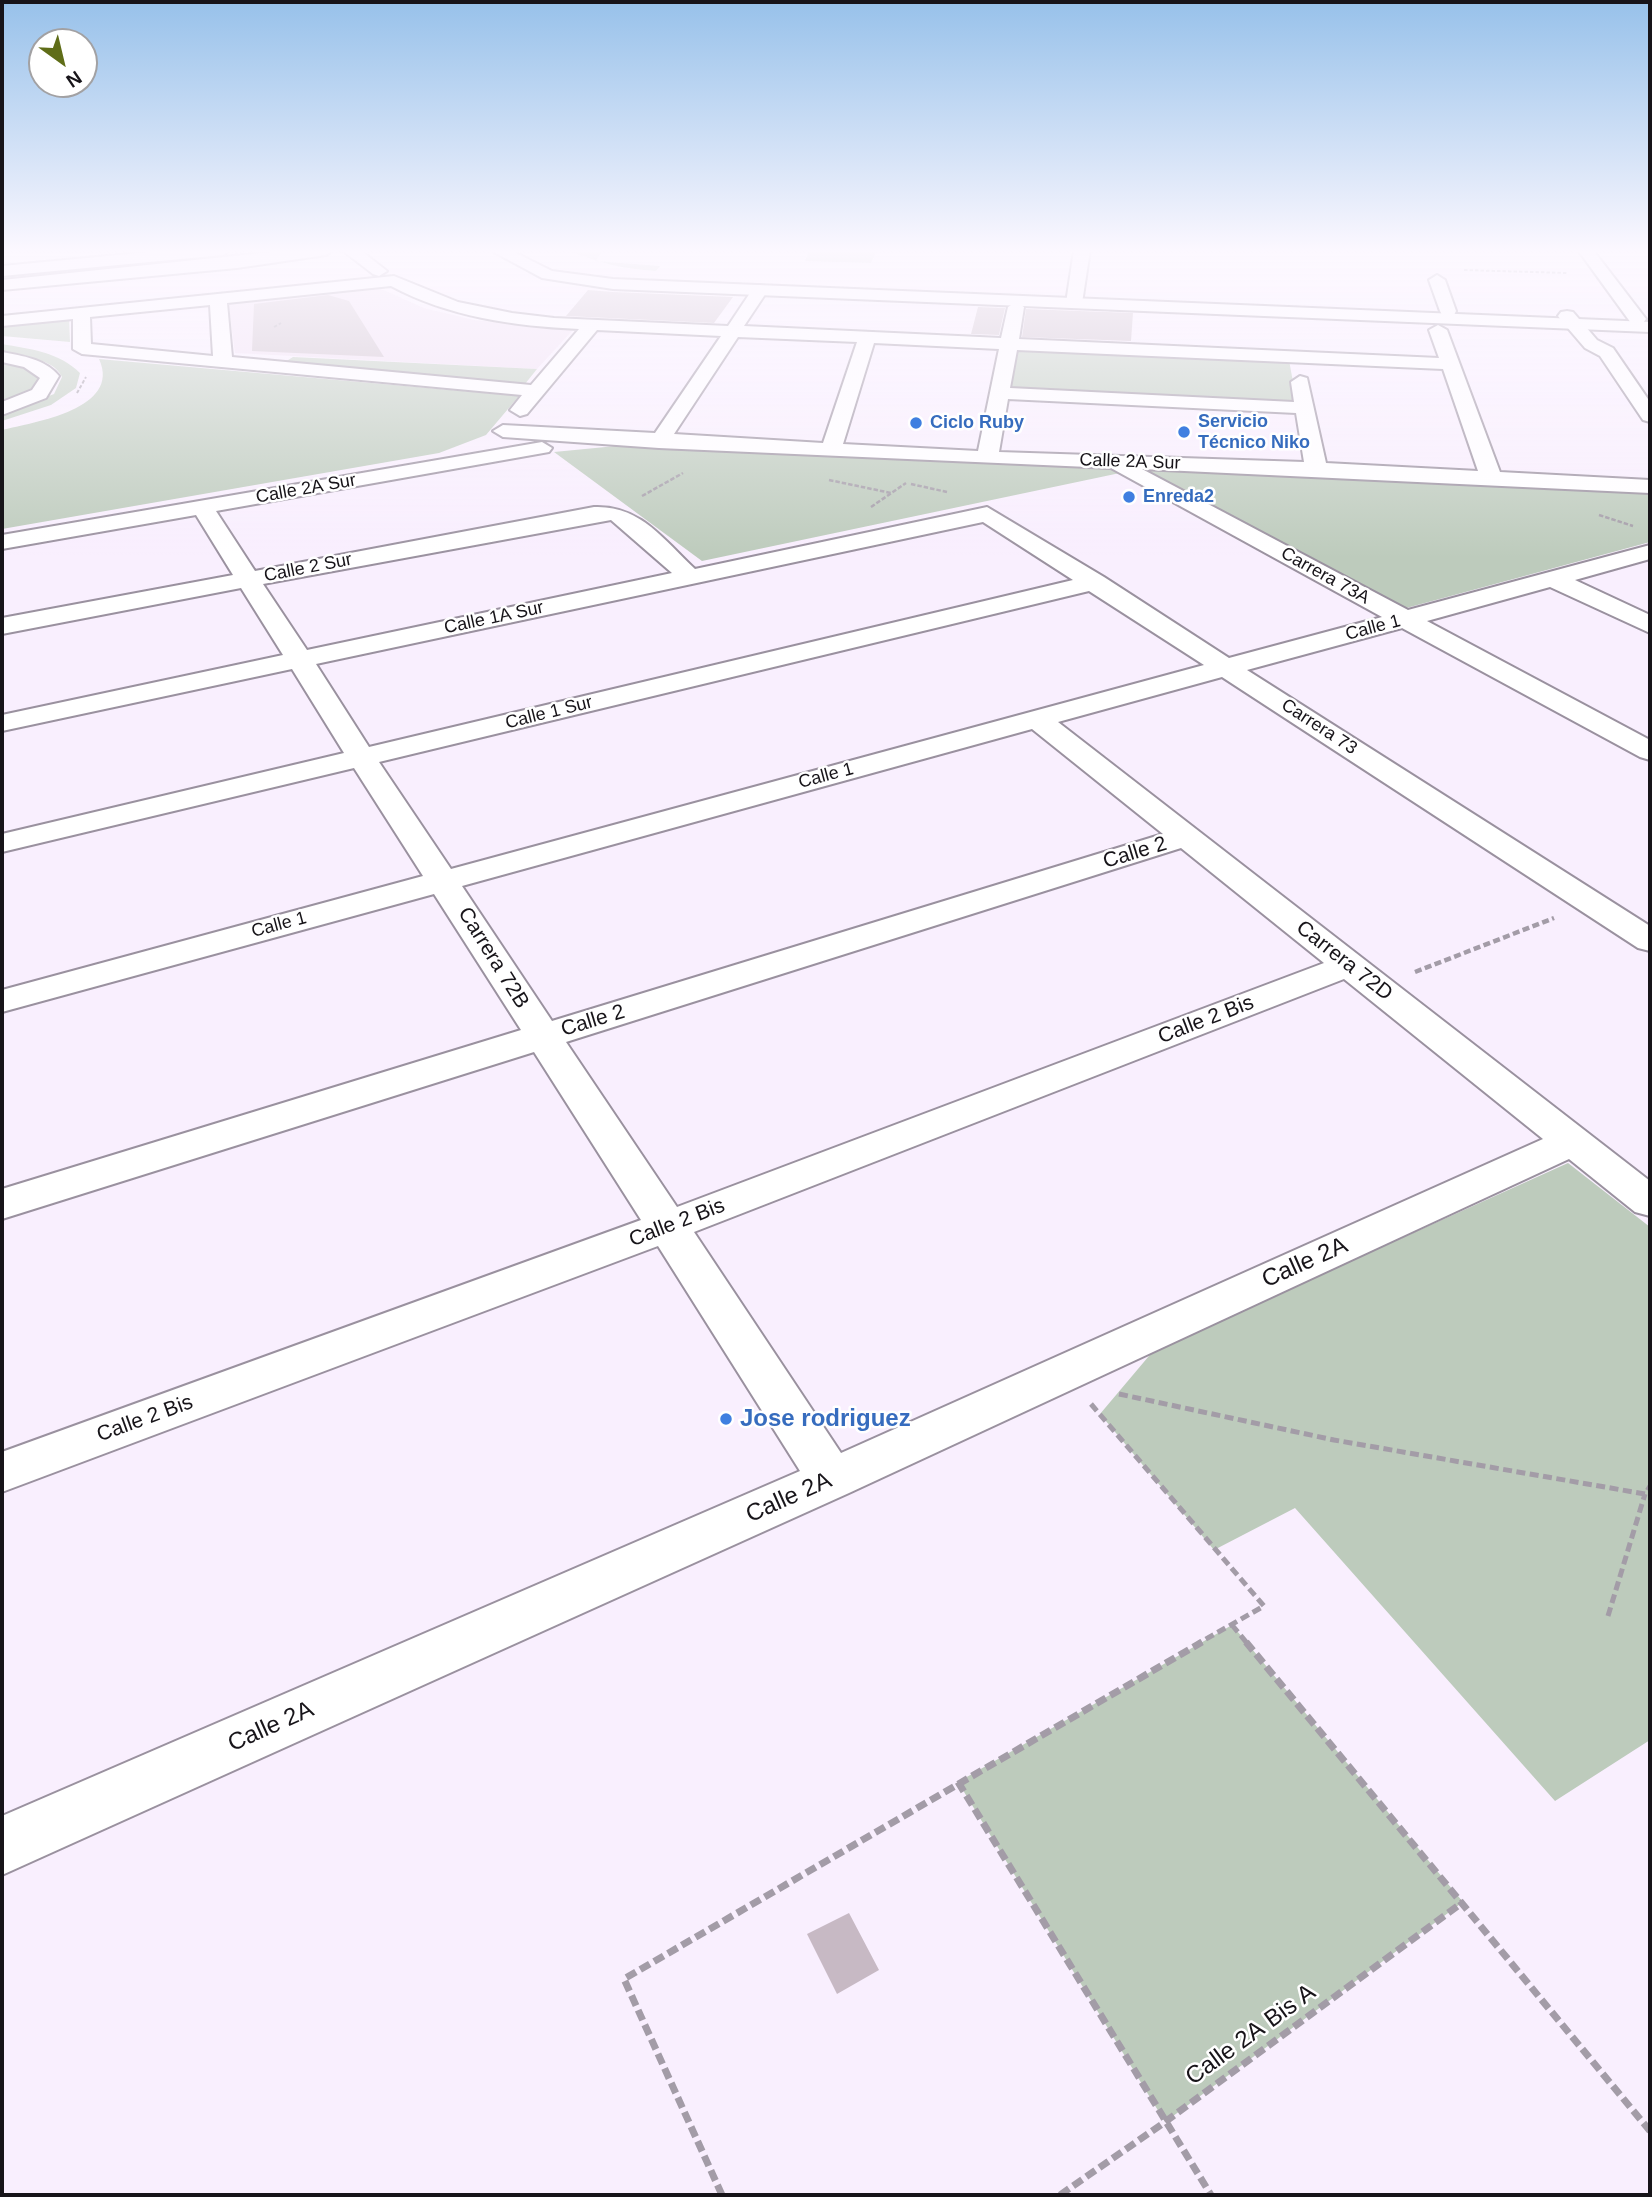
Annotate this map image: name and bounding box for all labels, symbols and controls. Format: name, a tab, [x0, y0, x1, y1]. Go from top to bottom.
north arrow	[28, 28, 98, 98]
text: N	[62, 67, 85, 92]
place label: Servicio Técnico Niko	[1198, 411, 1310, 453]
place label: Ciclo Ruby	[930, 412, 1024, 434]
marker: Ciclo Ruby	[908, 415, 924, 431]
marker: Servicio Técnico Niko	[1176, 424, 1192, 440]
street label: Calle 2A Sur	[1079, 449, 1181, 475]
street label: Calle 2A Sur	[254, 470, 358, 508]
place label: Enreda2	[1143, 486, 1214, 508]
marker: Enreda2	[1121, 489, 1137, 505]
street label: Carrera 73A	[1277, 543, 1373, 609]
street label: Calle 2 Sur	[262, 549, 354, 587]
street label: Calle 1A Sur	[442, 597, 546, 639]
street label: Calle 1	[1343, 610, 1403, 646]
street label: Calle 1 Sur	[503, 692, 595, 734]
street label: Carrera 73	[1277, 695, 1361, 759]
street label: Calle 1	[796, 758, 856, 794]
street label: Calle 2	[1100, 831, 1170, 875]
street label: Carrera 72B	[452, 903, 534, 1013]
street label: Calle 1	[249, 907, 309, 943]
street label: Carrera 72D	[1291, 916, 1397, 1006]
street label: Calle 2 Bis	[1155, 990, 1257, 1050]
street label: Calle 2	[558, 999, 628, 1043]
street label: Calle 2 Bis	[626, 1193, 728, 1253]
street label: Calle 2A	[1258, 1231, 1352, 1295]
street label: Calle 2 Bis	[94, 1390, 196, 1448]
place label: Jose rodriguez	[740, 1405, 911, 1433]
marker: Jose rodriguez	[718, 1411, 734, 1427]
street label: Calle 2A	[742, 1466, 836, 1530]
street label: Calle 2A	[224, 1695, 318, 1759]
street label: Calle 2A Bis A	[1180, 1978, 1322, 2092]

